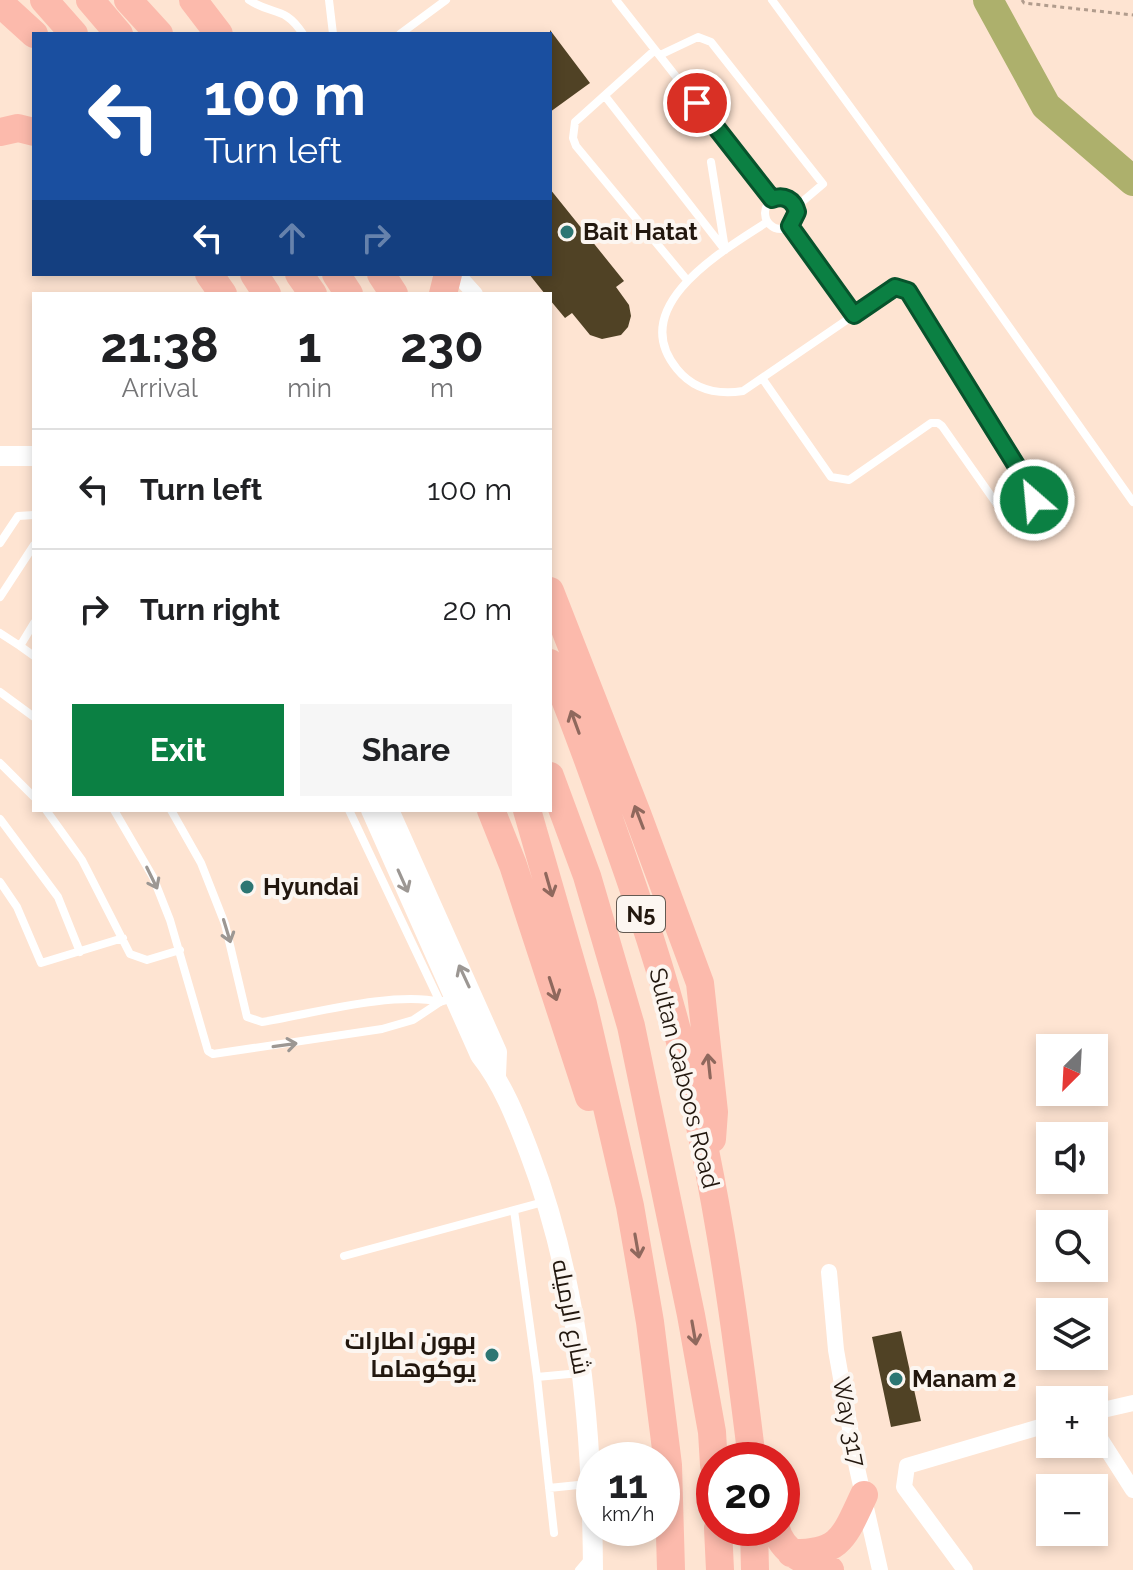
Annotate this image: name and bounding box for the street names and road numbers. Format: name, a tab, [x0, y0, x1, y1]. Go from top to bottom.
road number: N5	[617, 896, 665, 932]
street label: Sultan Qaboos Road	[643, 965, 726, 1191]
street label: شارع الرميله	[544, 1257, 597, 1377]
street label: Way 317	[827, 1375, 872, 1469]

